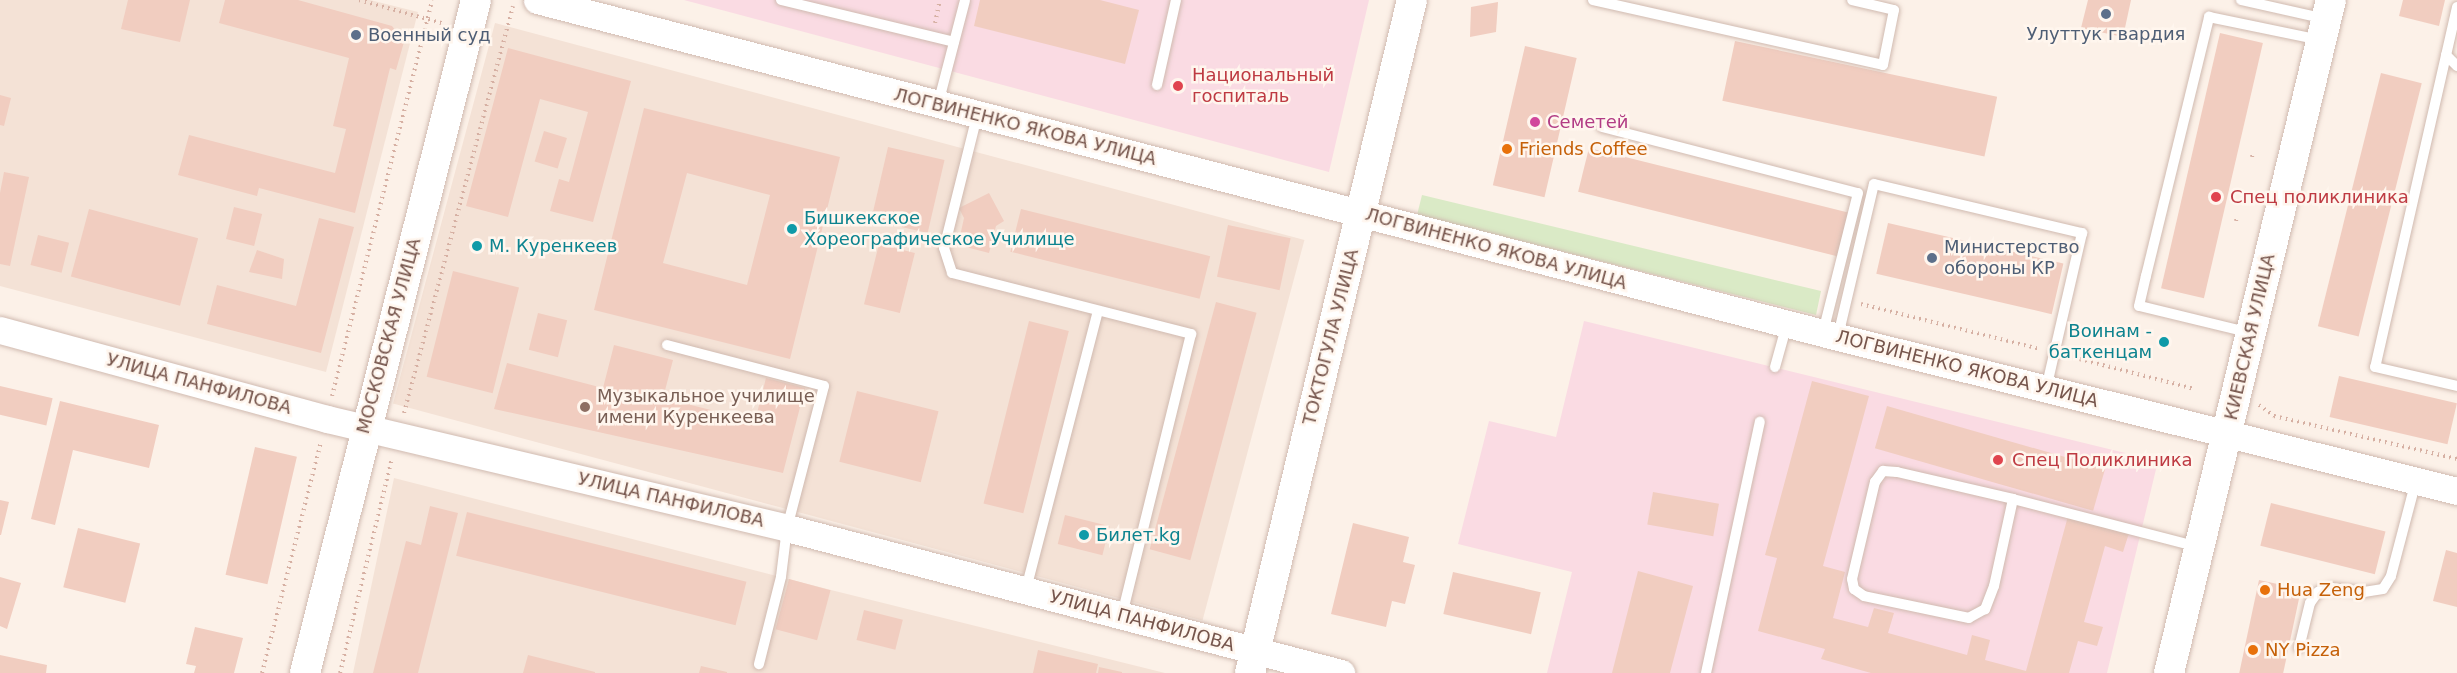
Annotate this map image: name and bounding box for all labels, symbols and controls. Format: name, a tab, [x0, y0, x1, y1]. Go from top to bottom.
marker: Улуттук гвардия	[2099, 7, 2113, 21]
place label: Улуттук гвардия	[2027, 23, 2185, 45]
place label: Военный суд	[368, 24, 491, 46]
marker: Военный суд	[349, 28, 363, 42]
place label: Национальный госпиталь	[1192, 65, 1334, 107]
marker: Национальный госпиталь	[1169, 77, 1187, 95]
street label: ЛОГВИНЕНКО ЯКОВА УЛИЦА	[892, 84, 1158, 170]
place label: Семетей	[1547, 111, 1629, 133]
marker: Семетей	[1528, 115, 1542, 129]
place label: Friends Coffee	[1519, 138, 1648, 160]
marker: Friends Coffee	[1500, 142, 1514, 156]
place label: Спец поликлиника	[2230, 186, 2409, 208]
marker: Спец поликлиника	[2207, 188, 2225, 206]
street label: ЛОГВИНЕНКО ЯКОВА УЛИЦА	[1363, 204, 1629, 294]
place label: Бишкекское Хореографическое Училище	[804, 208, 1075, 250]
marker: Бишкекское Хореографическое Училище	[785, 222, 799, 236]
place label: М. Куренкеев	[489, 235, 617, 257]
street label: МОСКОВСКАЯ УЛИЦА	[352, 236, 426, 436]
place label: Министерство обороны КР	[1944, 237, 2080, 280]
marker: М. Куренкеев	[470, 239, 484, 253]
street label: ТОКТОГУЛА УЛИЦА	[1299, 247, 1363, 427]
marker: Министерство обороны КР	[1925, 251, 1939, 265]
street label: КИЕВСКАЯ УЛИЦА	[2220, 252, 2280, 422]
place label: Воинам - баткенцам	[2049, 321, 2152, 364]
street label: ЛОГВИНЕНКО ЯКОВА УЛИЦА	[1834, 326, 2100, 412]
marker: Воинам - баткенцам	[2157, 335, 2171, 349]
street label: УЛИЦА ПАНФИЛОВА	[104, 349, 294, 419]
place label: Музыкальное училище имени Куренкеева	[597, 386, 815, 428]
marker: Музыкальное училище имени Куренкеева	[578, 400, 592, 414]
place label: Спец Поликлиника	[2012, 449, 2193, 471]
marker: Спец Поликлиника	[1989, 451, 2007, 469]
street label: УЛИЦА ПАНФИЛОВА	[576, 468, 766, 532]
place label: Билет.kg	[1096, 524, 1181, 546]
marker: Билет.kg	[1077, 528, 1091, 542]
place label: Hua Zeng	[2277, 579, 2365, 601]
marker: Hua Zeng	[2258, 583, 2272, 597]
street label: УЛИЦА ПАНФИЛОВА	[1047, 586, 1237, 656]
place label: NY Pizza	[2265, 639, 2341, 661]
marker: NY Pizza	[2246, 643, 2260, 657]

